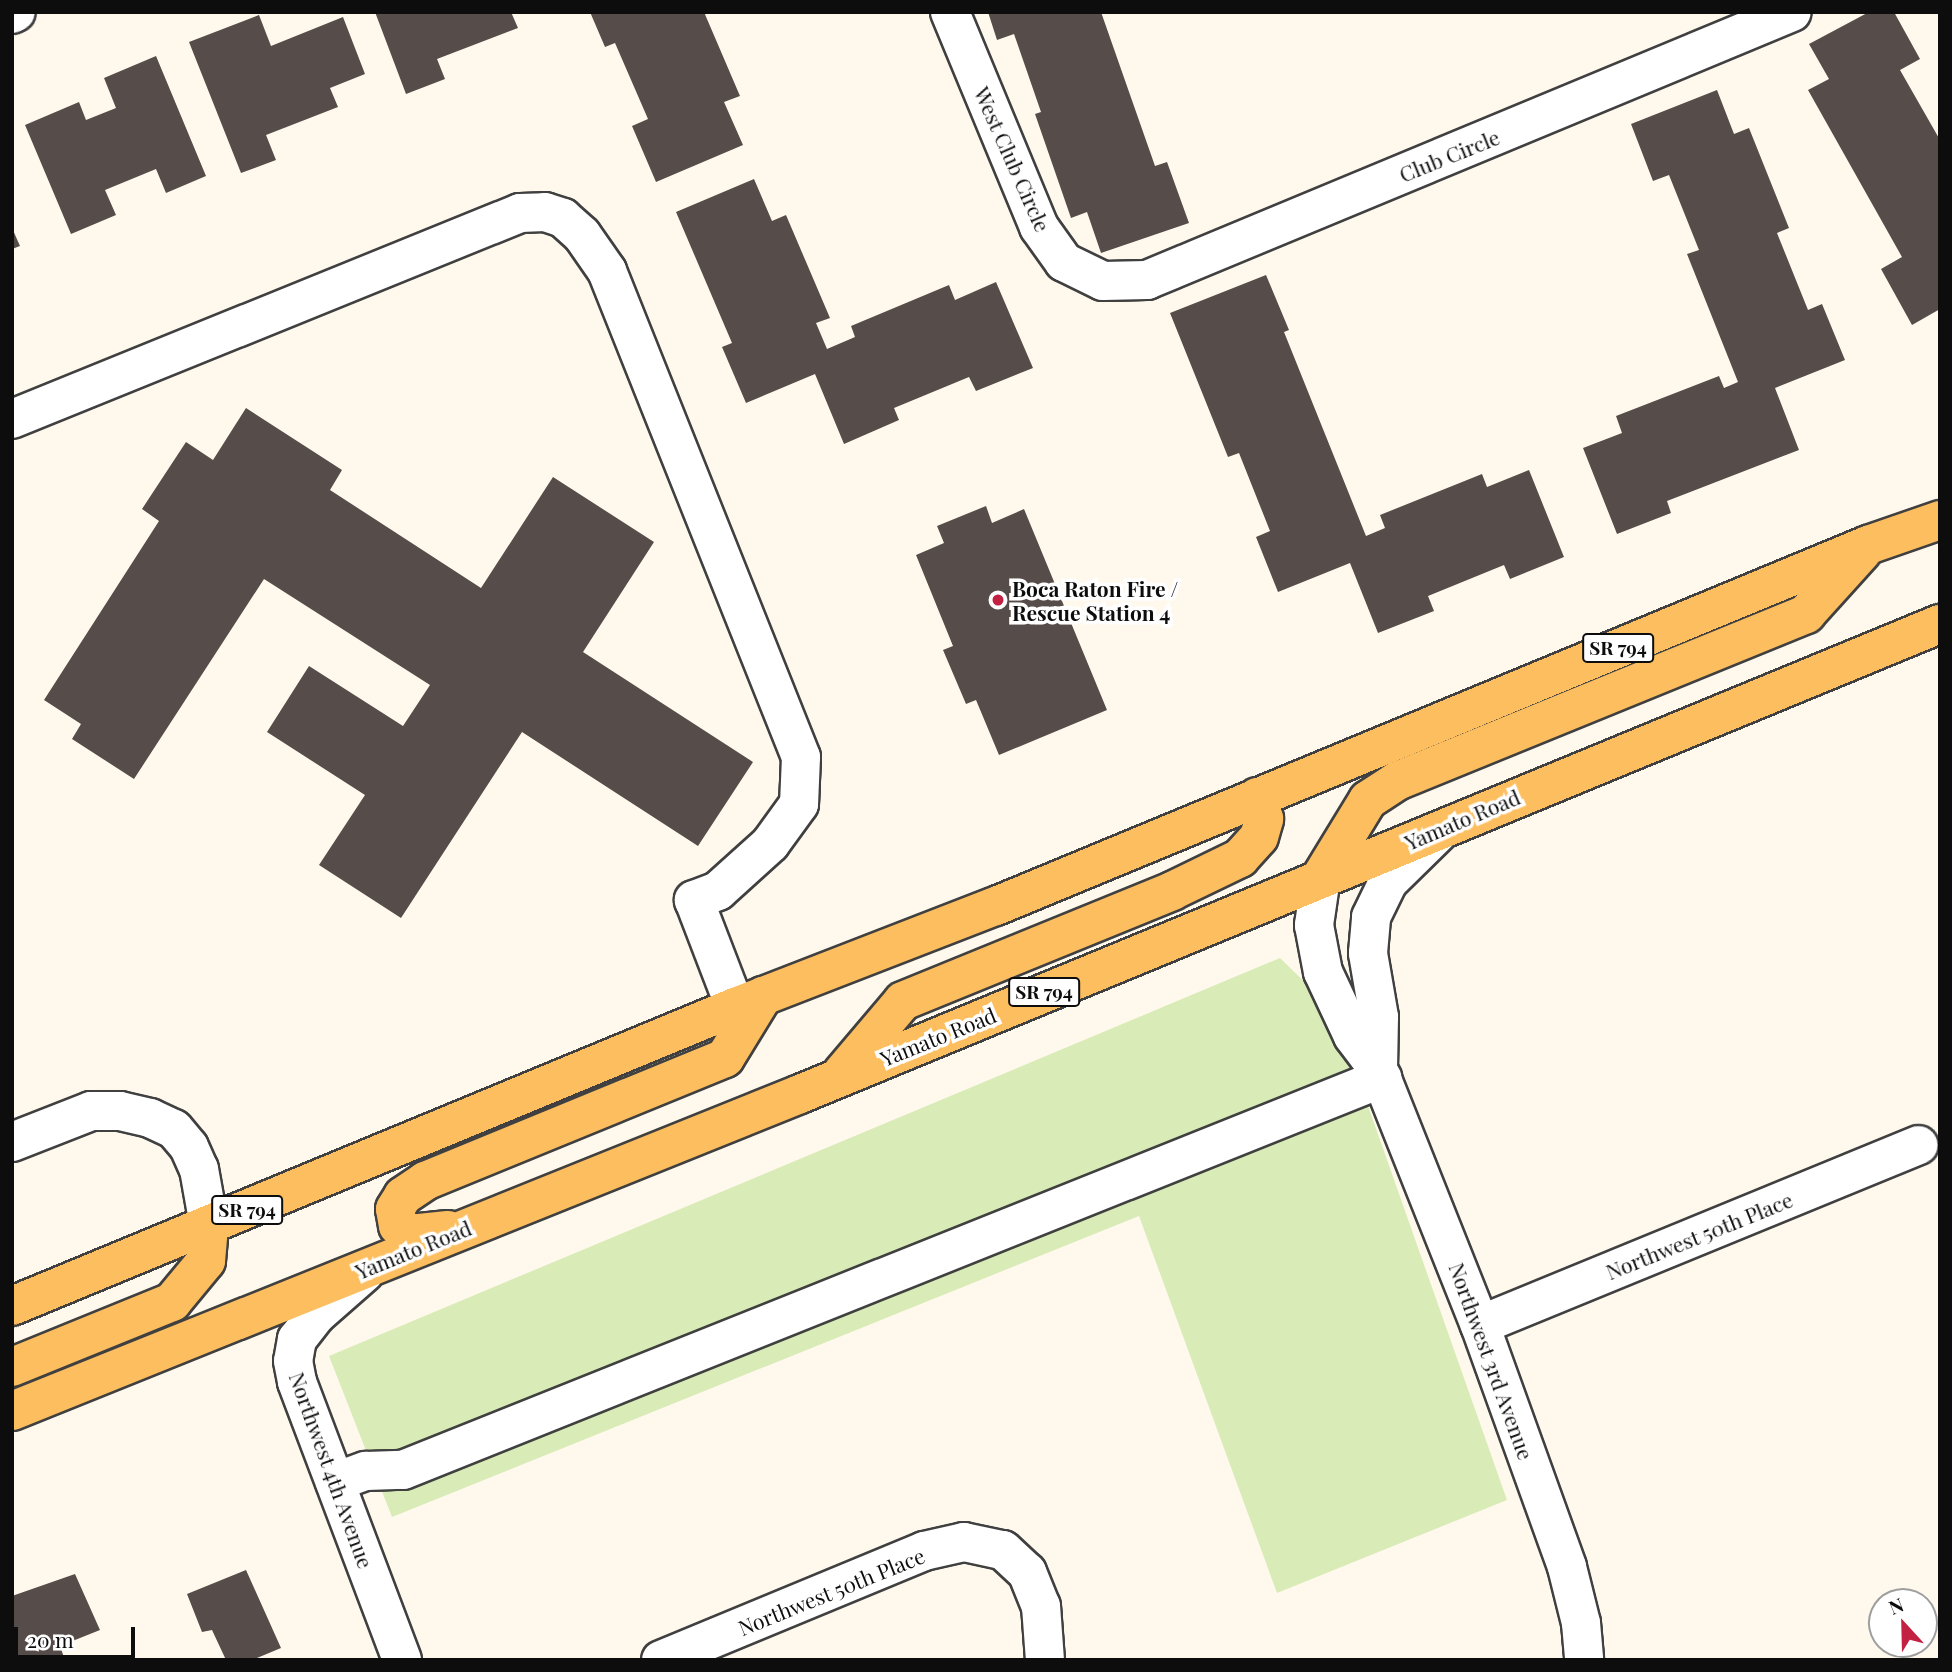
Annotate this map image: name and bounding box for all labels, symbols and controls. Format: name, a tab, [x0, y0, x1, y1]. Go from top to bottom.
street label: West Club Circle	[970, 83, 1056, 235]
street label: Club Circle	[1395, 123, 1503, 187]
place label: Boca Raton Fire / Rescue Station 4	[1012, 575, 1178, 625]
marker: Boca Raton Fire / Rescue Station 4	[990, 592, 1006, 608]
road number: SR 794	[1581, 632, 1655, 664]
street label: Yamato Road	[1401, 783, 1523, 855]
road number: SR 794	[1007, 976, 1081, 1008]
street label: Yamato Road	[876, 1001, 1000, 1071]
street label: Northwest 50th Place	[1602, 1186, 1796, 1284]
road number: SR 794	[210, 1194, 284, 1226]
street label: Yamato Road	[351, 1214, 475, 1284]
street label: Northwest 3rd Avenue	[1444, 1259, 1540, 1463]
street label: Northwest 4th Avenue	[285, 1368, 379, 1572]
street label: Northwest 50th Place	[734, 1542, 928, 1640]
north arrow	[1868, 1588, 1938, 1658]
text: N	[1885, 1591, 1907, 1620]
scale bar	[18, 1612, 138, 1656]
text: 20 m	[27, 1625, 74, 1653]

